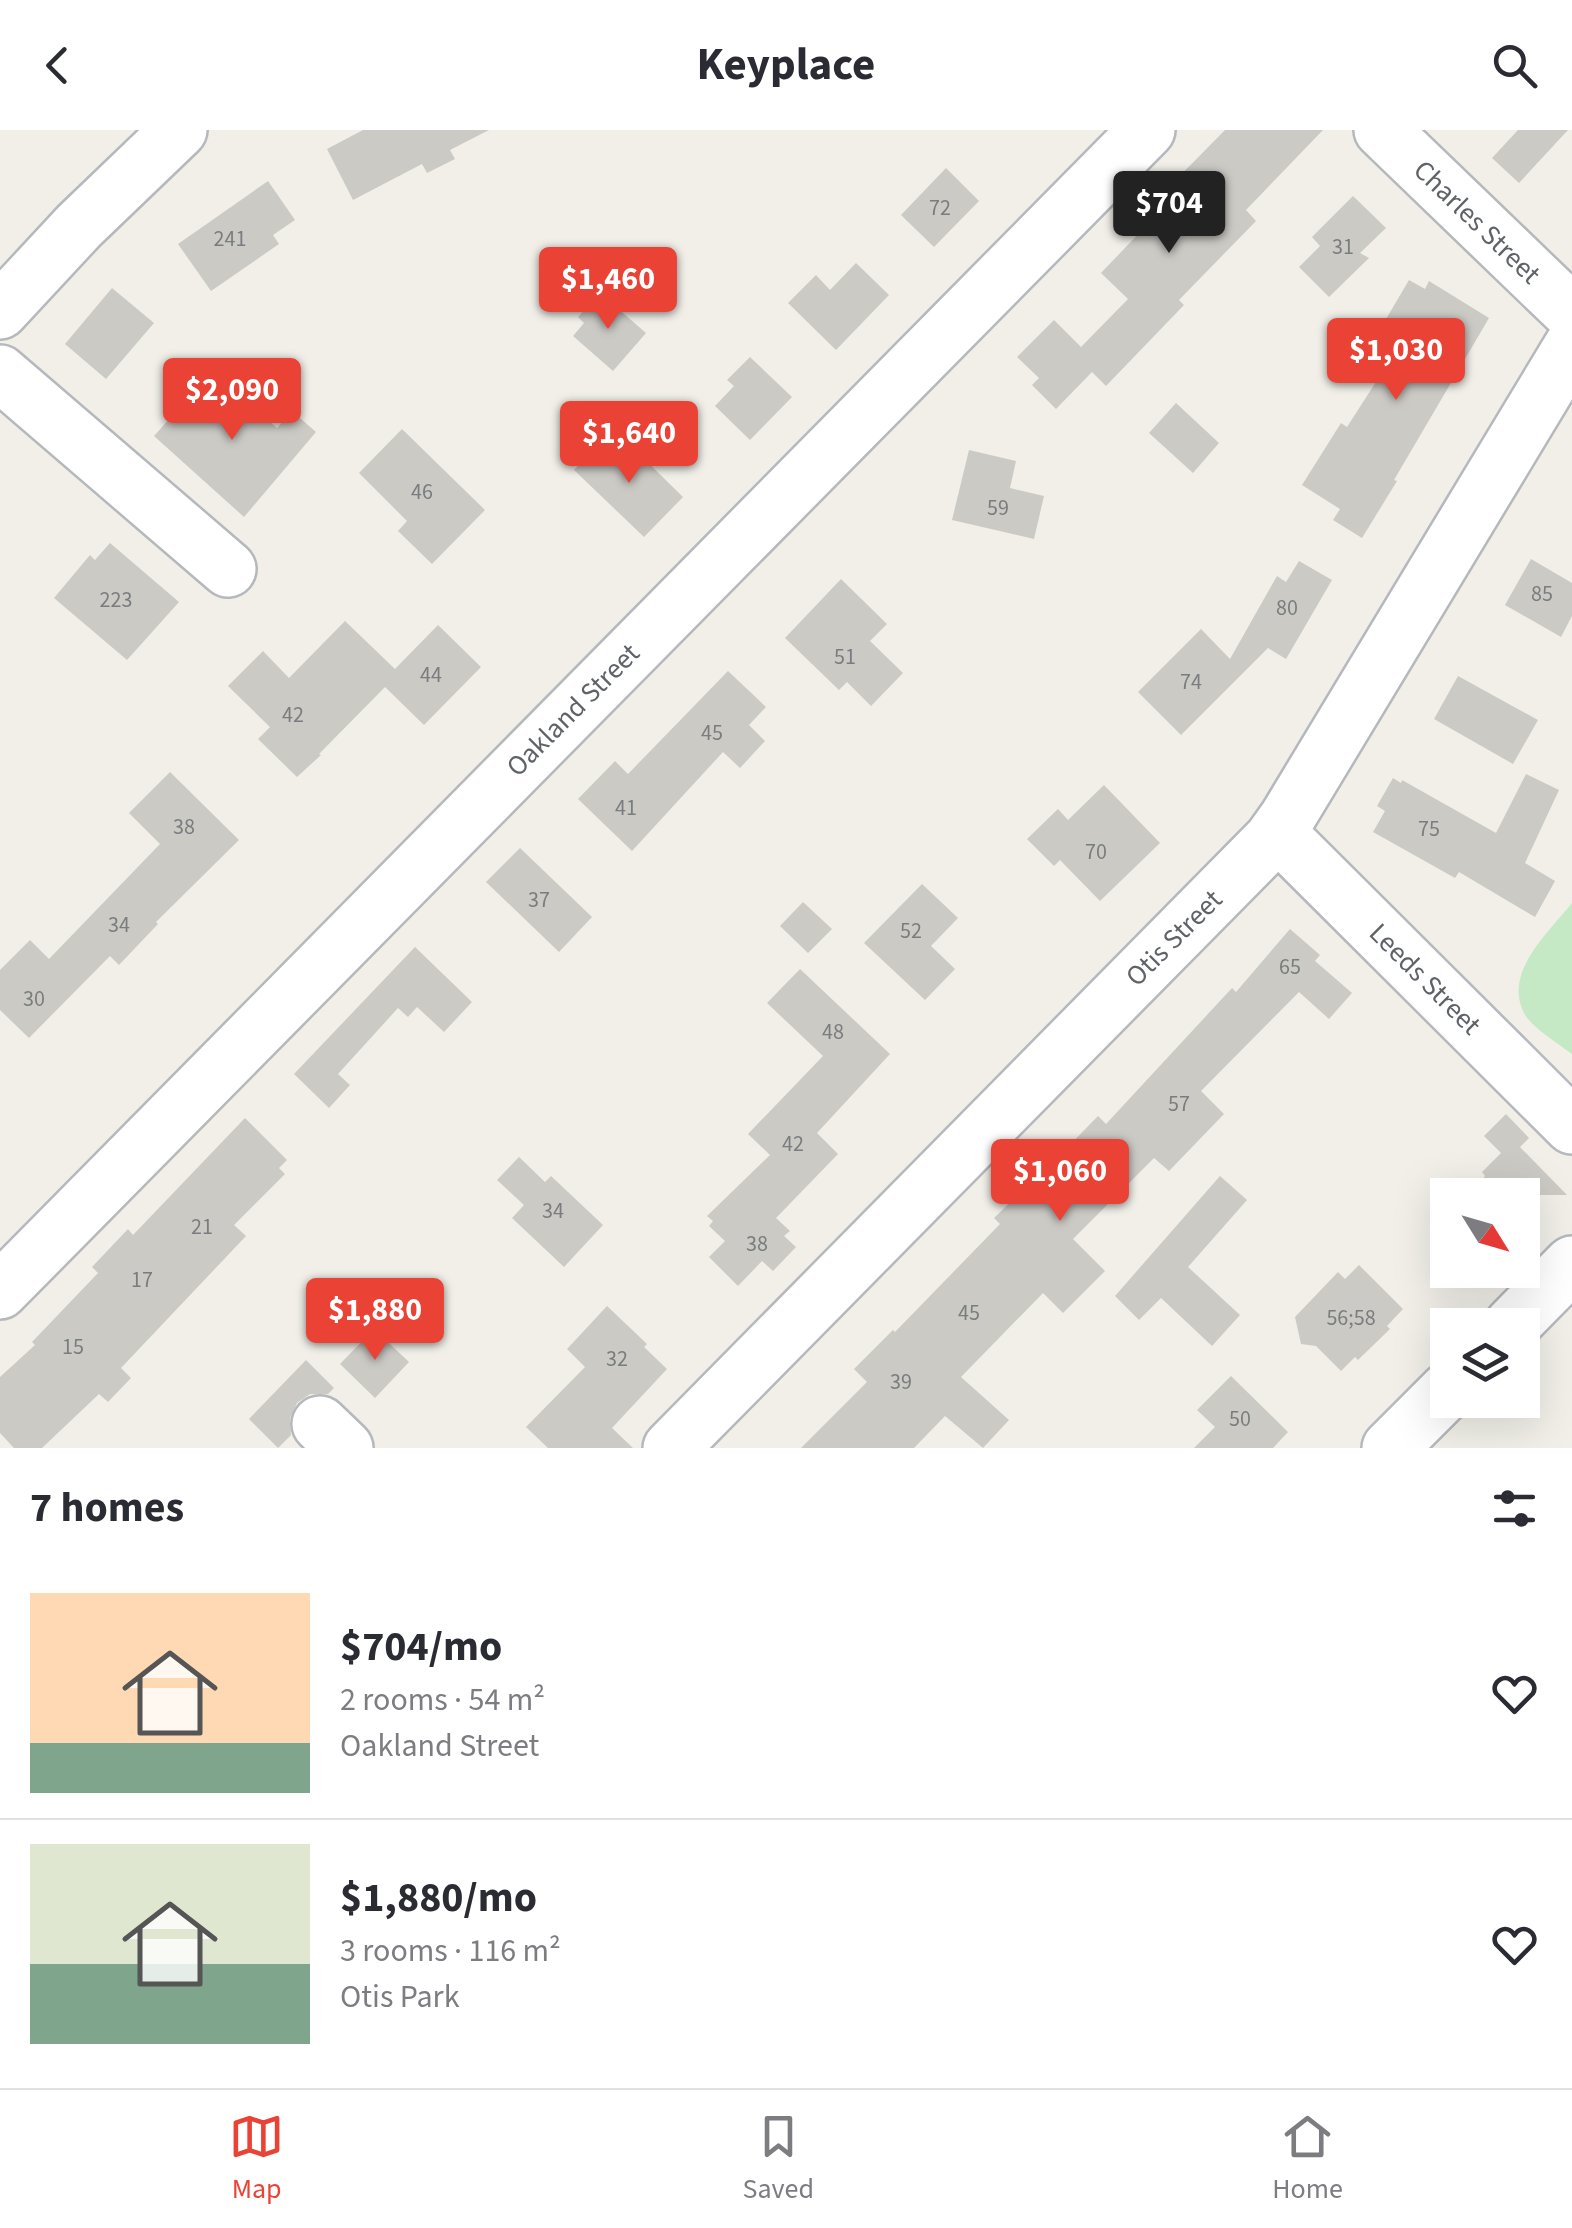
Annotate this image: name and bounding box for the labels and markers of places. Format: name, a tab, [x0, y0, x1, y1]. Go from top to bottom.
pin: $704	[1110, 171, 1228, 256]
pin: $1,460	[527, 247, 689, 332]
pin: $1,030	[1315, 318, 1477, 403]
pin: $2,090	[151, 358, 313, 443]
pin: $1,640	[548, 401, 710, 486]
pin: $1,060	[979, 1139, 1141, 1224]
pin: $1,880	[294, 1278, 456, 1363]

